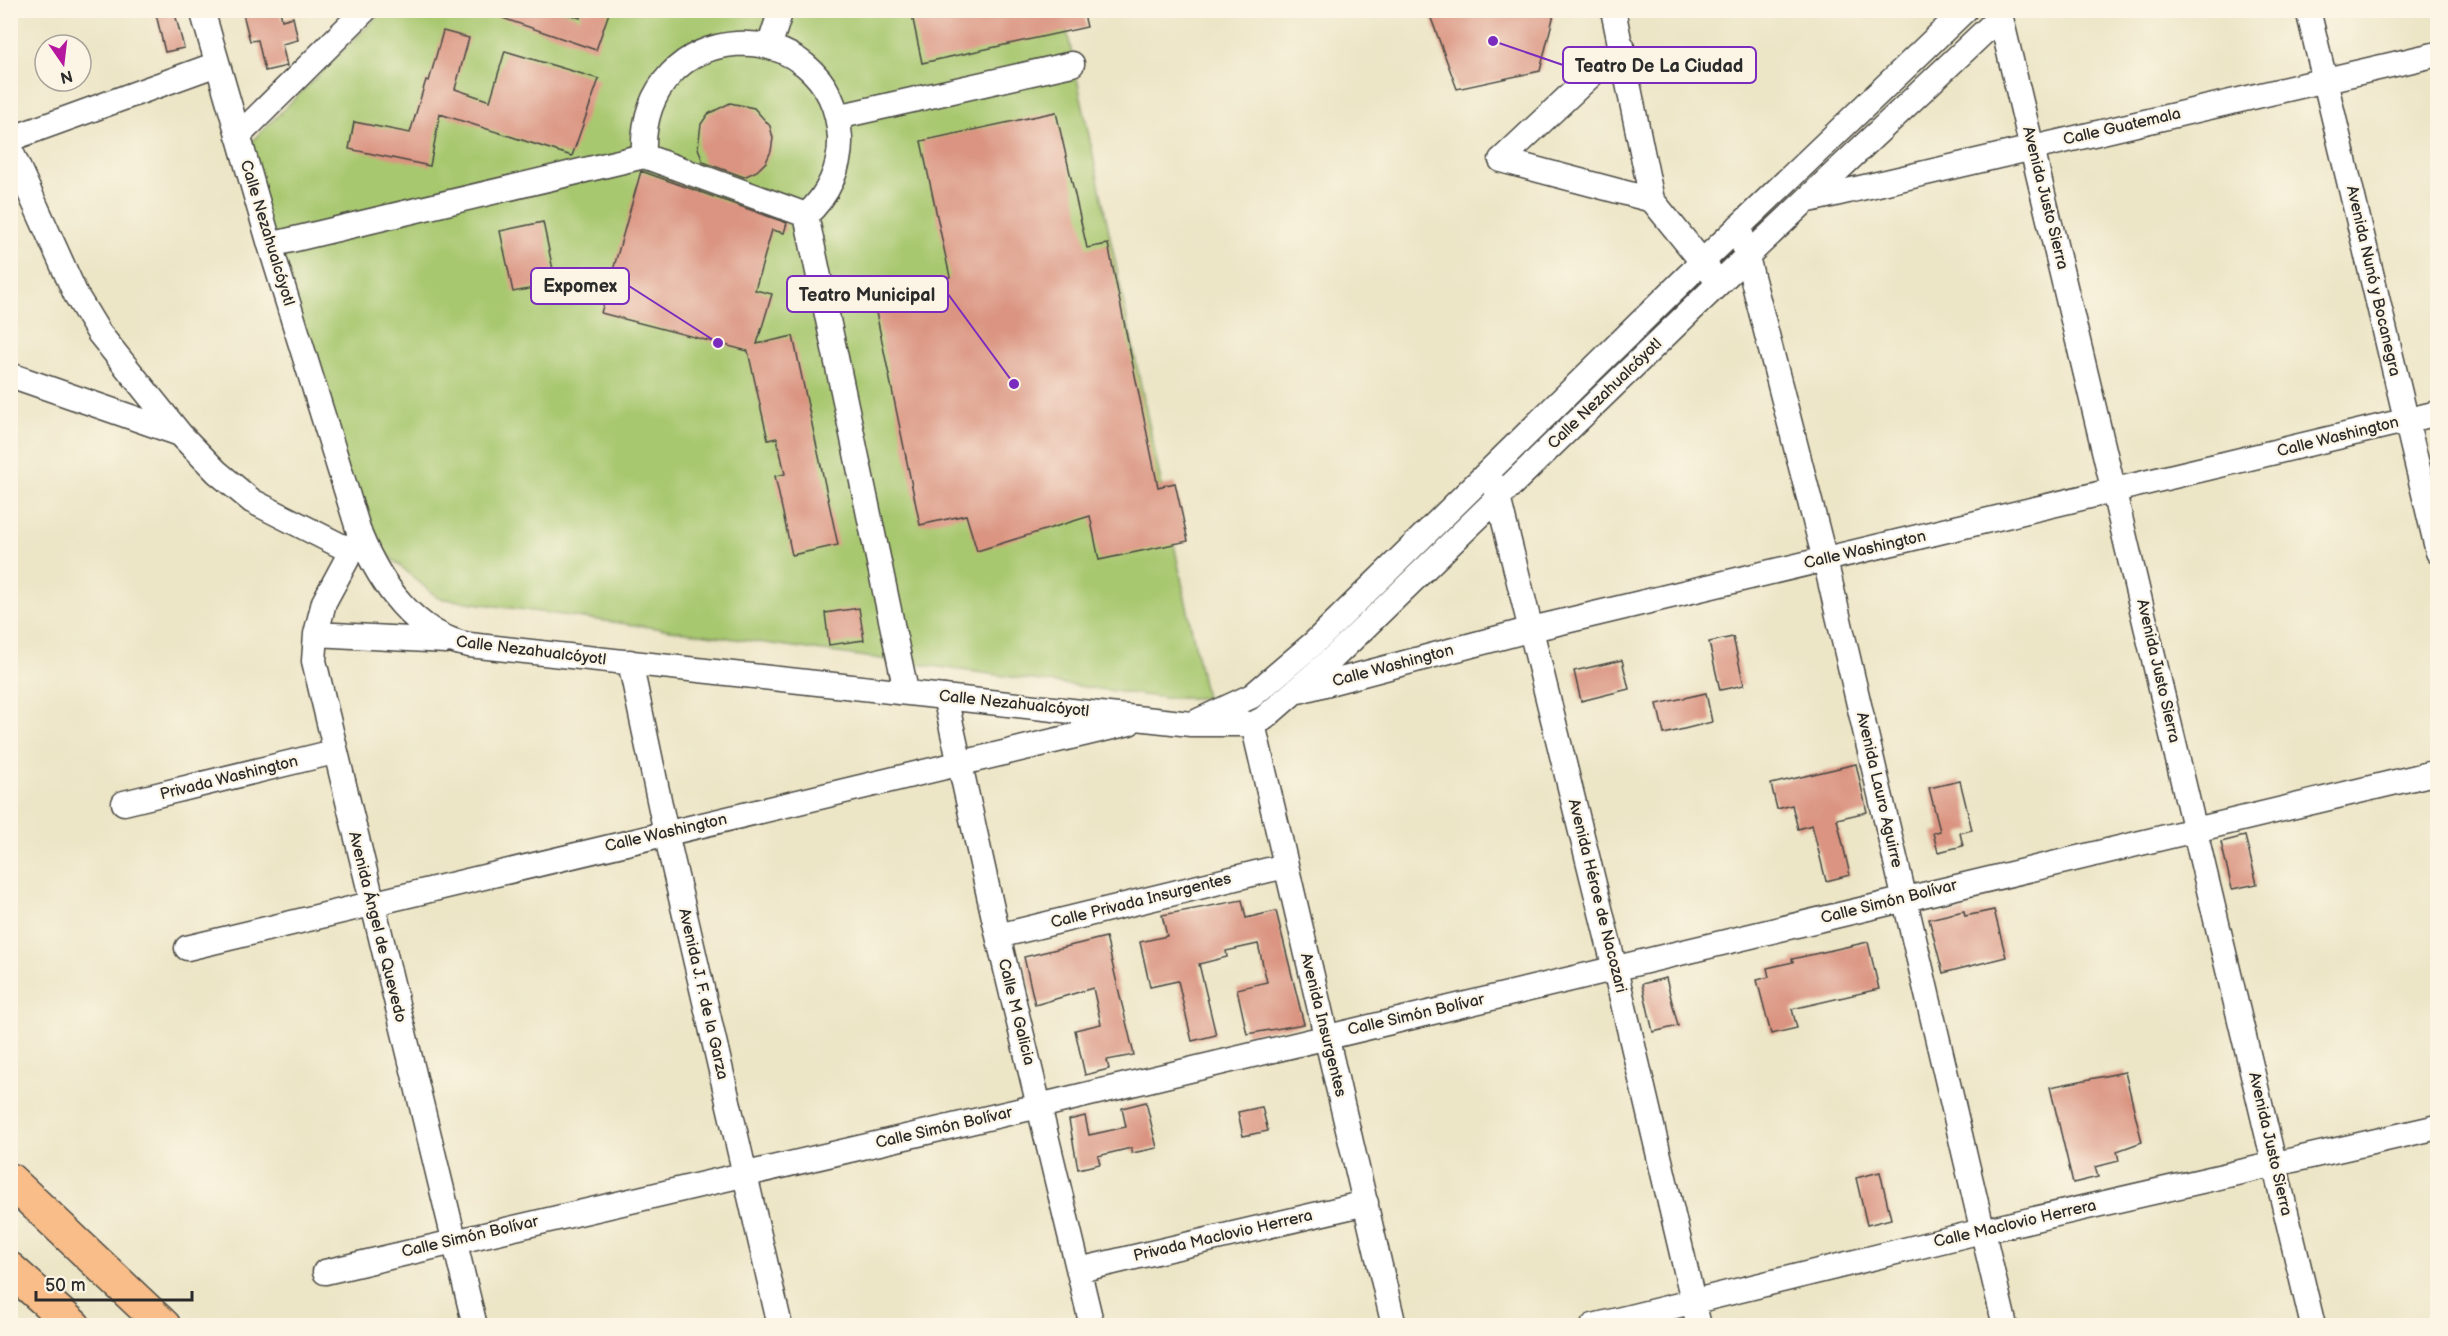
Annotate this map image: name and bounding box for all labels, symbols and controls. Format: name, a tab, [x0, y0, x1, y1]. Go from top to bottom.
north arrow	[33, 33, 93, 93]
callout: Teatro De La Ciudad	[1563, 47, 1756, 83]
text: Teatro De La Ciudad	[1575, 56, 1743, 77]
text: N	[58, 65, 74, 87]
street label: Calle Guatemala	[2061, 104, 2183, 150]
street label: Avenida Justo Sierra	[2018, 125, 2072, 271]
street label: Calle Nezahualcóyotl	[236, 158, 298, 308]
street label: Avenida Nunó y Bocanegra	[2342, 184, 2404, 378]
callout: Expomex	[531, 268, 629, 304]
text: Expomex	[543, 276, 617, 297]
callout: Teatro Municipal	[787, 276, 948, 312]
text: Teatro Municipal	[799, 285, 935, 306]
street label: Calle Nezahualcóyotl	[1544, 335, 1666, 453]
street label: Calle Washington	[2275, 413, 2401, 461]
street label: Calle Washington	[1802, 527, 1928, 573]
street label: Avenida Justo Sierra	[2132, 597, 2184, 745]
street label: Calle Nezahualcóyotl	[455, 632, 607, 670]
street label: Calle Washington	[1330, 641, 1456, 691]
street label: Calle Nezahualcóyotl	[938, 687, 1090, 721]
street label: Avenida Lauro Aguirre	[1852, 710, 1906, 870]
street label: Privada Washington	[158, 752, 300, 804]
street label: Avenida Héroe de Nacozari	[1564, 797, 1630, 995]
street label: Calle Washington	[603, 810, 729, 856]
street label: Avenida Ángel de Quevedo	[344, 829, 412, 1025]
street label: Calle Privada Insurgentes	[1049, 869, 1233, 933]
street label: Calle Simón Bolívar	[1819, 876, 1959, 928]
street label: Avenida J. F. de la Garza	[674, 906, 732, 1082]
street label: Avenida Insurgentes	[1296, 951, 1350, 1099]
street label: Calle M Galicia	[994, 957, 1038, 1067]
street label: Calle Simón Bolívar	[1346, 990, 1486, 1040]
street label: Avenida Justo Sierra	[2244, 1070, 2296, 1218]
street label: Calle Simón Bolívar	[874, 1103, 1014, 1153]
street label: Calle Maclovio Herrera	[1932, 1196, 2098, 1252]
street label: Privada Maclovio Herrera	[1132, 1206, 1314, 1266]
street label: Calle Simón Bolívar	[400, 1212, 540, 1262]
scale bar	[36, 1264, 192, 1302]
text: 50 m	[45, 1275, 86, 1296]

